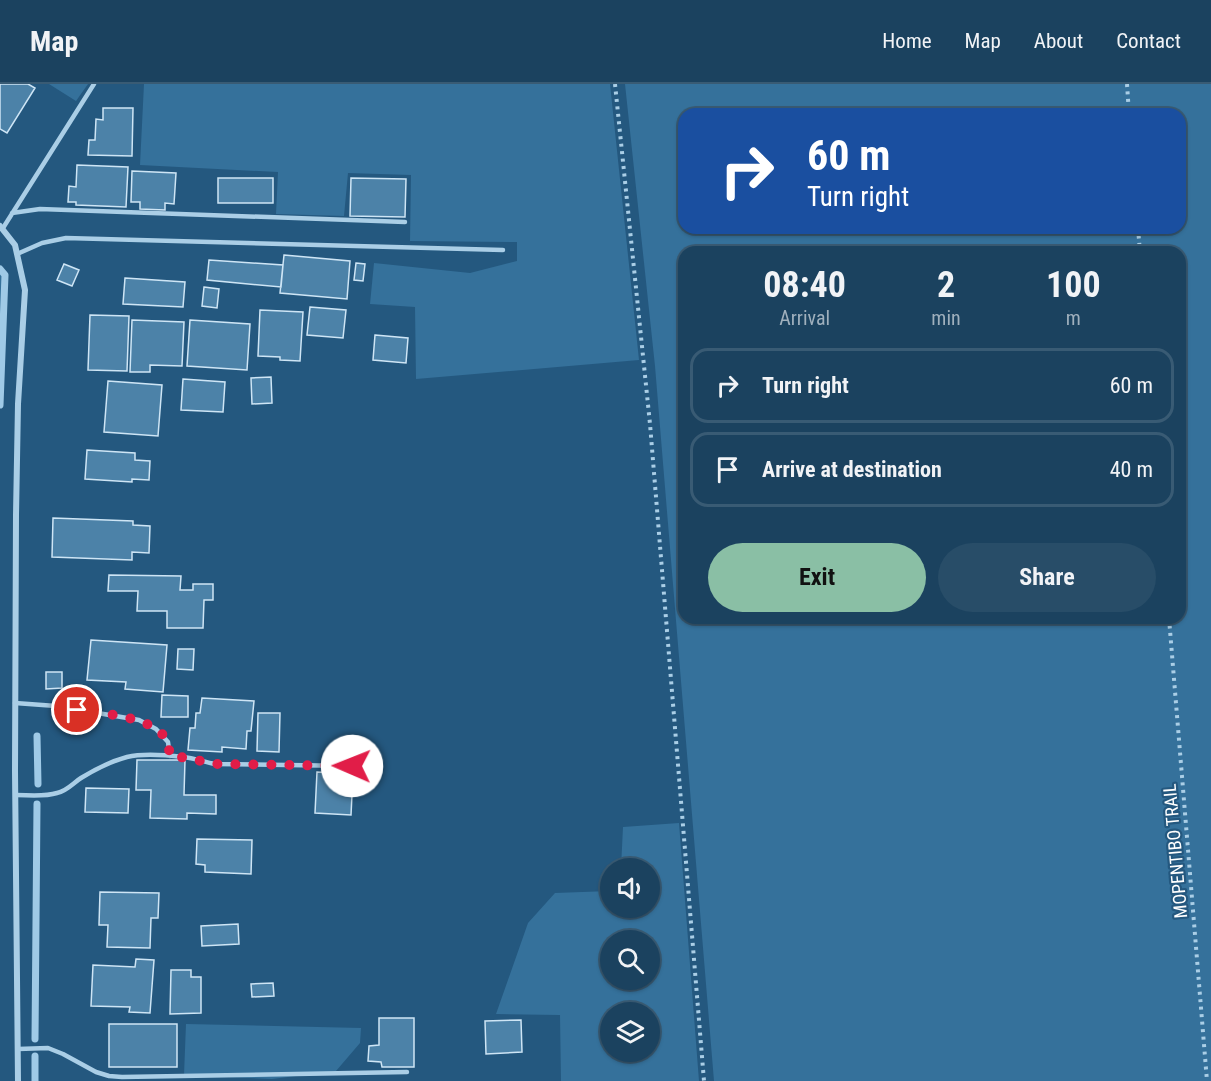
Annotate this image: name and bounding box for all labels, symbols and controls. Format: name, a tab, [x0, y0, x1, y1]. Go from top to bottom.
text: Map	[30, 25, 78, 58]
text: Home	[882, 29, 932, 53]
text: Map	[965, 29, 1001, 53]
text: About	[1034, 29, 1083, 53]
text: Contact	[1116, 29, 1181, 53]
text: 60 m	[807, 131, 890, 180]
icon: right	[708, 132, 786, 210]
text: Turn right	[807, 181, 909, 213]
text: 08:40	[763, 264, 846, 306]
text: 2	[937, 264, 955, 306]
text: 100	[1046, 264, 1101, 306]
text: Arrival	[779, 306, 830, 330]
text: min	[931, 306, 961, 330]
text: m	[1066, 306, 1081, 330]
icon: right	[711, 369, 744, 402]
text: Turn right	[762, 373, 849, 398]
text: 60 m	[1110, 373, 1153, 398]
icon: arrive	[711, 453, 744, 486]
text: Arrive at destination	[762, 457, 942, 482]
text: 40 m	[1110, 457, 1153, 482]
button: Exit	[708, 543, 926, 612]
button: Share	[938, 543, 1156, 612]
pin	[51, 684, 102, 735]
icon: arrive	[60, 693, 93, 726]
position arrow	[320, 734, 384, 798]
street label: MOPENTIBO TRAIL	[1159, 782, 1191, 919]
map controls	[600, 858, 660, 1062]
button: sound	[600, 858, 660, 918]
button: search	[600, 930, 660, 990]
button: layers	[600, 1002, 660, 1062]

